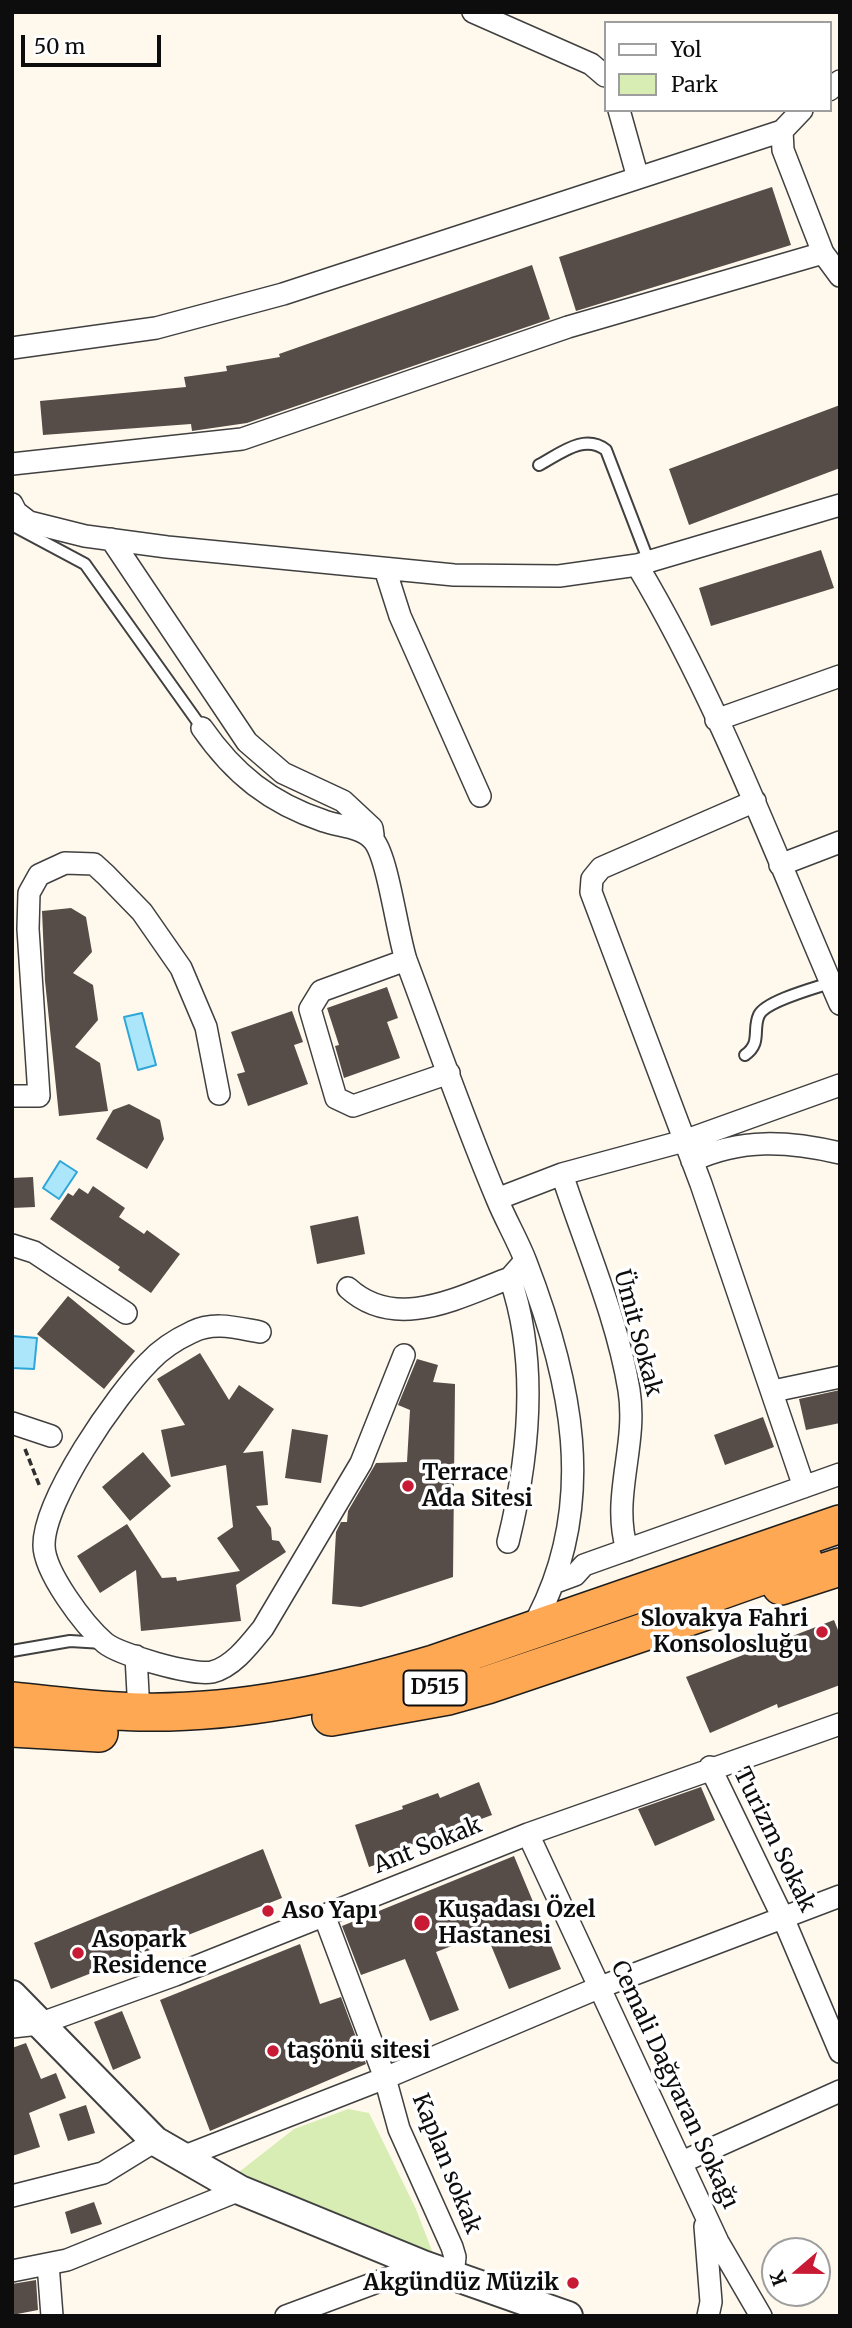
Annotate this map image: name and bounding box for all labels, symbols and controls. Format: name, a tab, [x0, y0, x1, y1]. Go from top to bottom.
scale bar	[24, 21, 164, 65]
legend	[604, 21, 831, 112]
text: 50 m	[34, 33, 85, 60]
text: Yol	[671, 36, 701, 63]
text: Park	[671, 71, 718, 98]
street label: Ümit Sokak	[607, 1267, 667, 1399]
place label: Terrace Ada Sitesi	[422, 1459, 533, 1513]
marker: Terrace Ada Sitesi	[400, 1478, 416, 1494]
place label: Slovakya Fahri Konsolosluğu	[640, 1605, 808, 1659]
marker: Slovakya Fahri Konsolosluğu	[814, 1624, 830, 1640]
road number: D515	[404, 1670, 466, 1706]
street label: Turizm Sokak	[727, 1763, 821, 1917]
street label: Ant Sokak	[370, 1812, 486, 1880]
place label: Kuşadası Özel Hastanesi	[438, 1896, 596, 1950]
place label: Aso Yapı	[282, 1897, 378, 1925]
marker: Aso Yapı	[260, 1903, 276, 1919]
marker: Kuşadası Özel Hastanesi	[412, 1913, 432, 1933]
place label: Asopark Residence	[92, 1926, 207, 1980]
marker: Asopark Residence	[70, 1945, 86, 1961]
street label: Cemali Dağyaran Sokağı	[604, 1957, 744, 2213]
place label: taşönü sitesi	[287, 2037, 430, 2065]
marker: taşönü sitesi	[265, 2043, 281, 2059]
street label: Kaplan sokak	[405, 2090, 487, 2238]
north arrow	[761, 2237, 831, 2307]
text: K	[764, 2268, 792, 2289]
place label: Akgündüz Müzik	[363, 2269, 559, 2297]
marker: Akgündüz Müzik	[565, 2275, 581, 2291]

